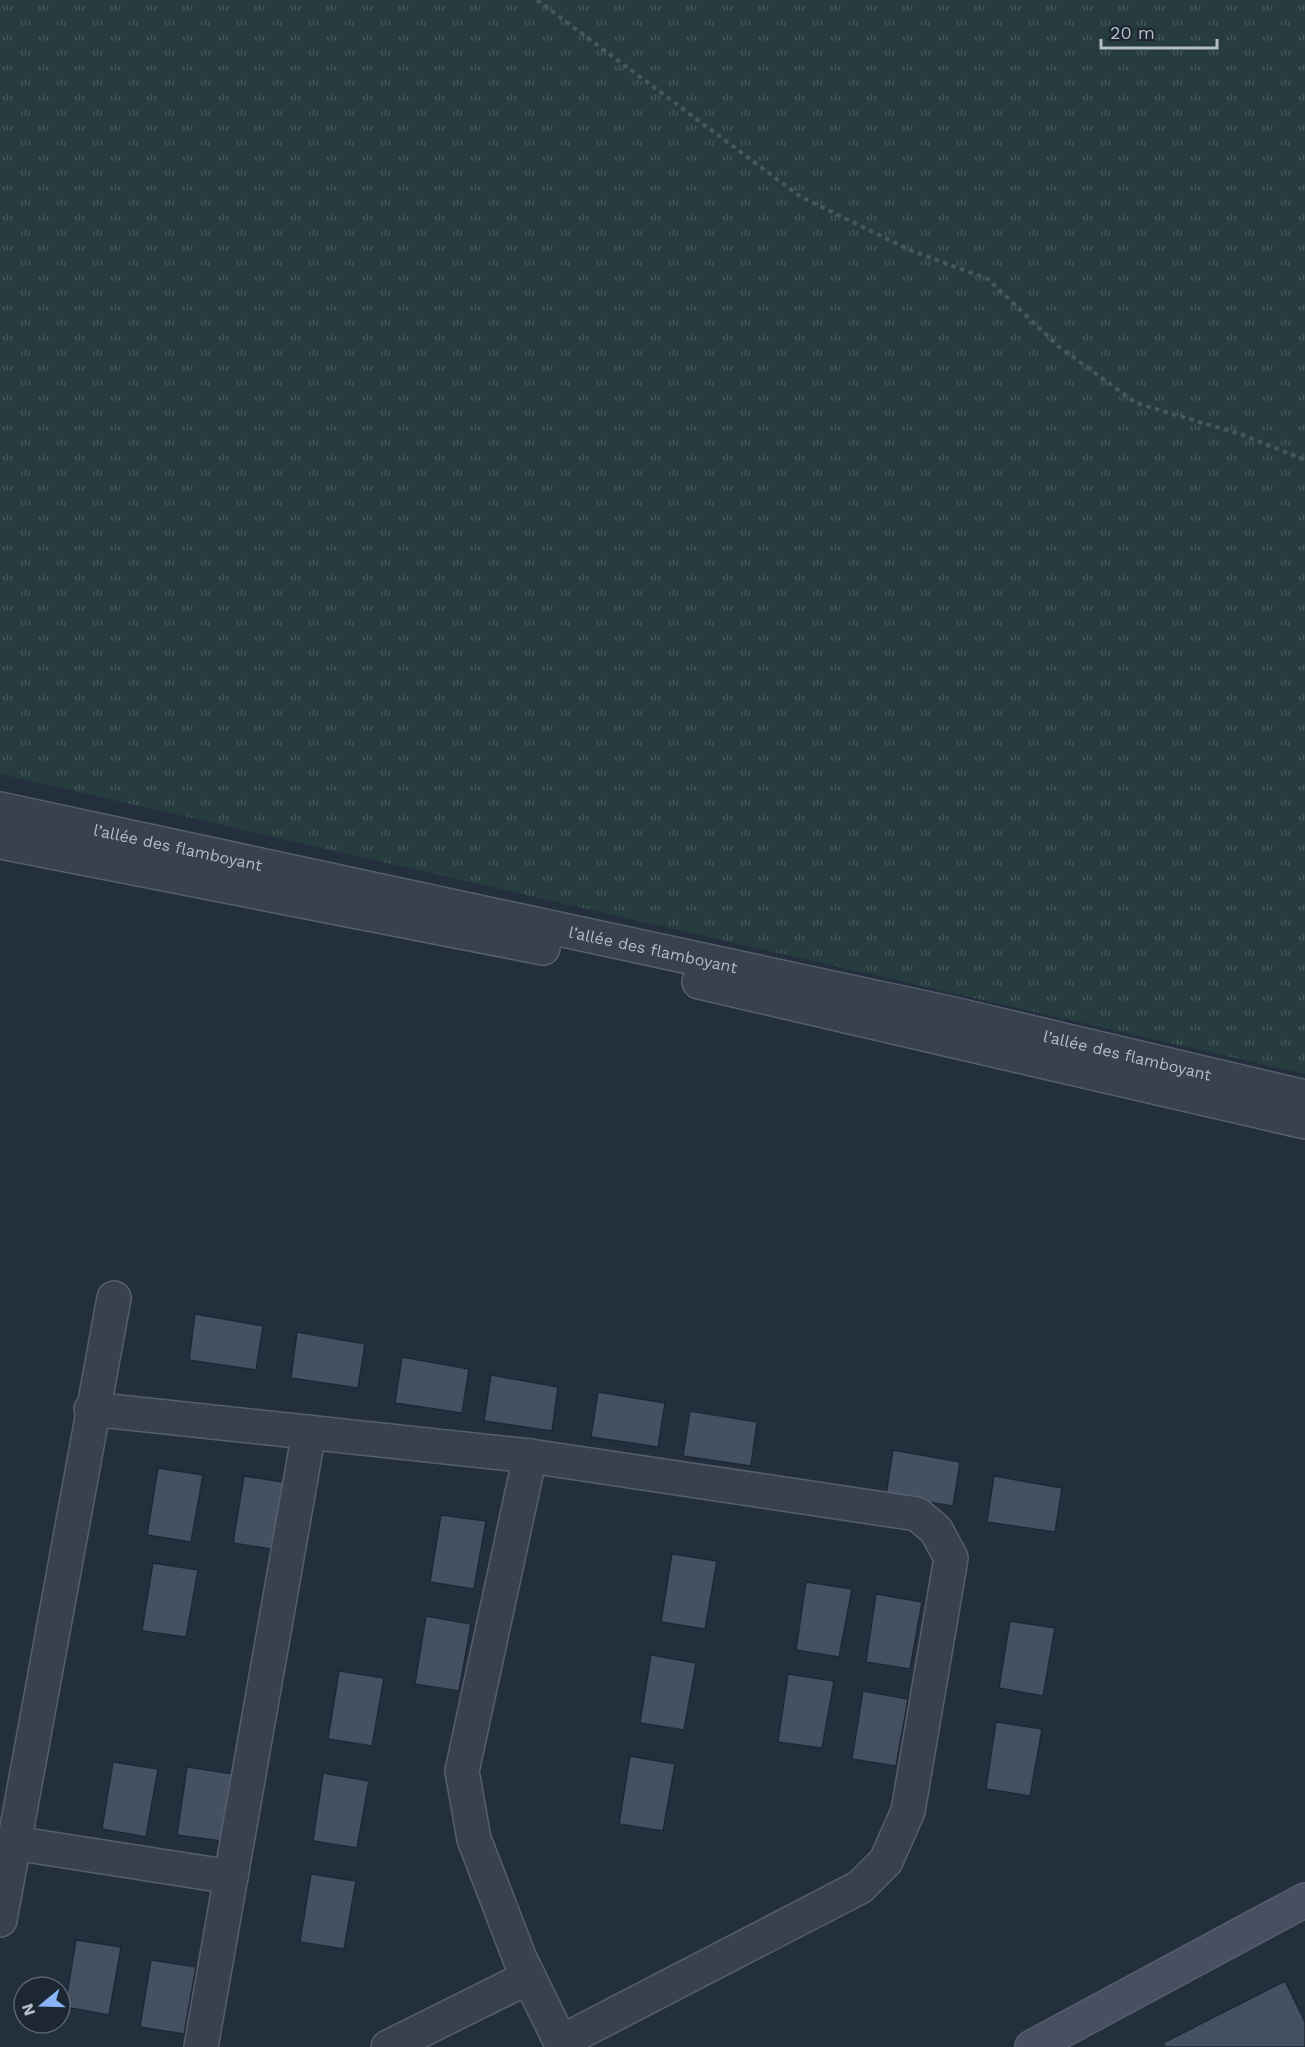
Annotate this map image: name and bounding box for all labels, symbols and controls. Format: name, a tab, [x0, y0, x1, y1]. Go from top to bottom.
scale bar	[1101, 12, 1216, 50]
text: 20 m	[1110, 22, 1155, 43]
street label: l’allée des flamboyant	[92, 820, 264, 875]
street label: l’allée des flamboyant	[567, 922, 739, 977]
street label: l’allée des flamboyant	[1041, 1027, 1214, 1085]
north arrow	[12, 1975, 72, 2035]
text: N	[17, 2001, 39, 2018]

